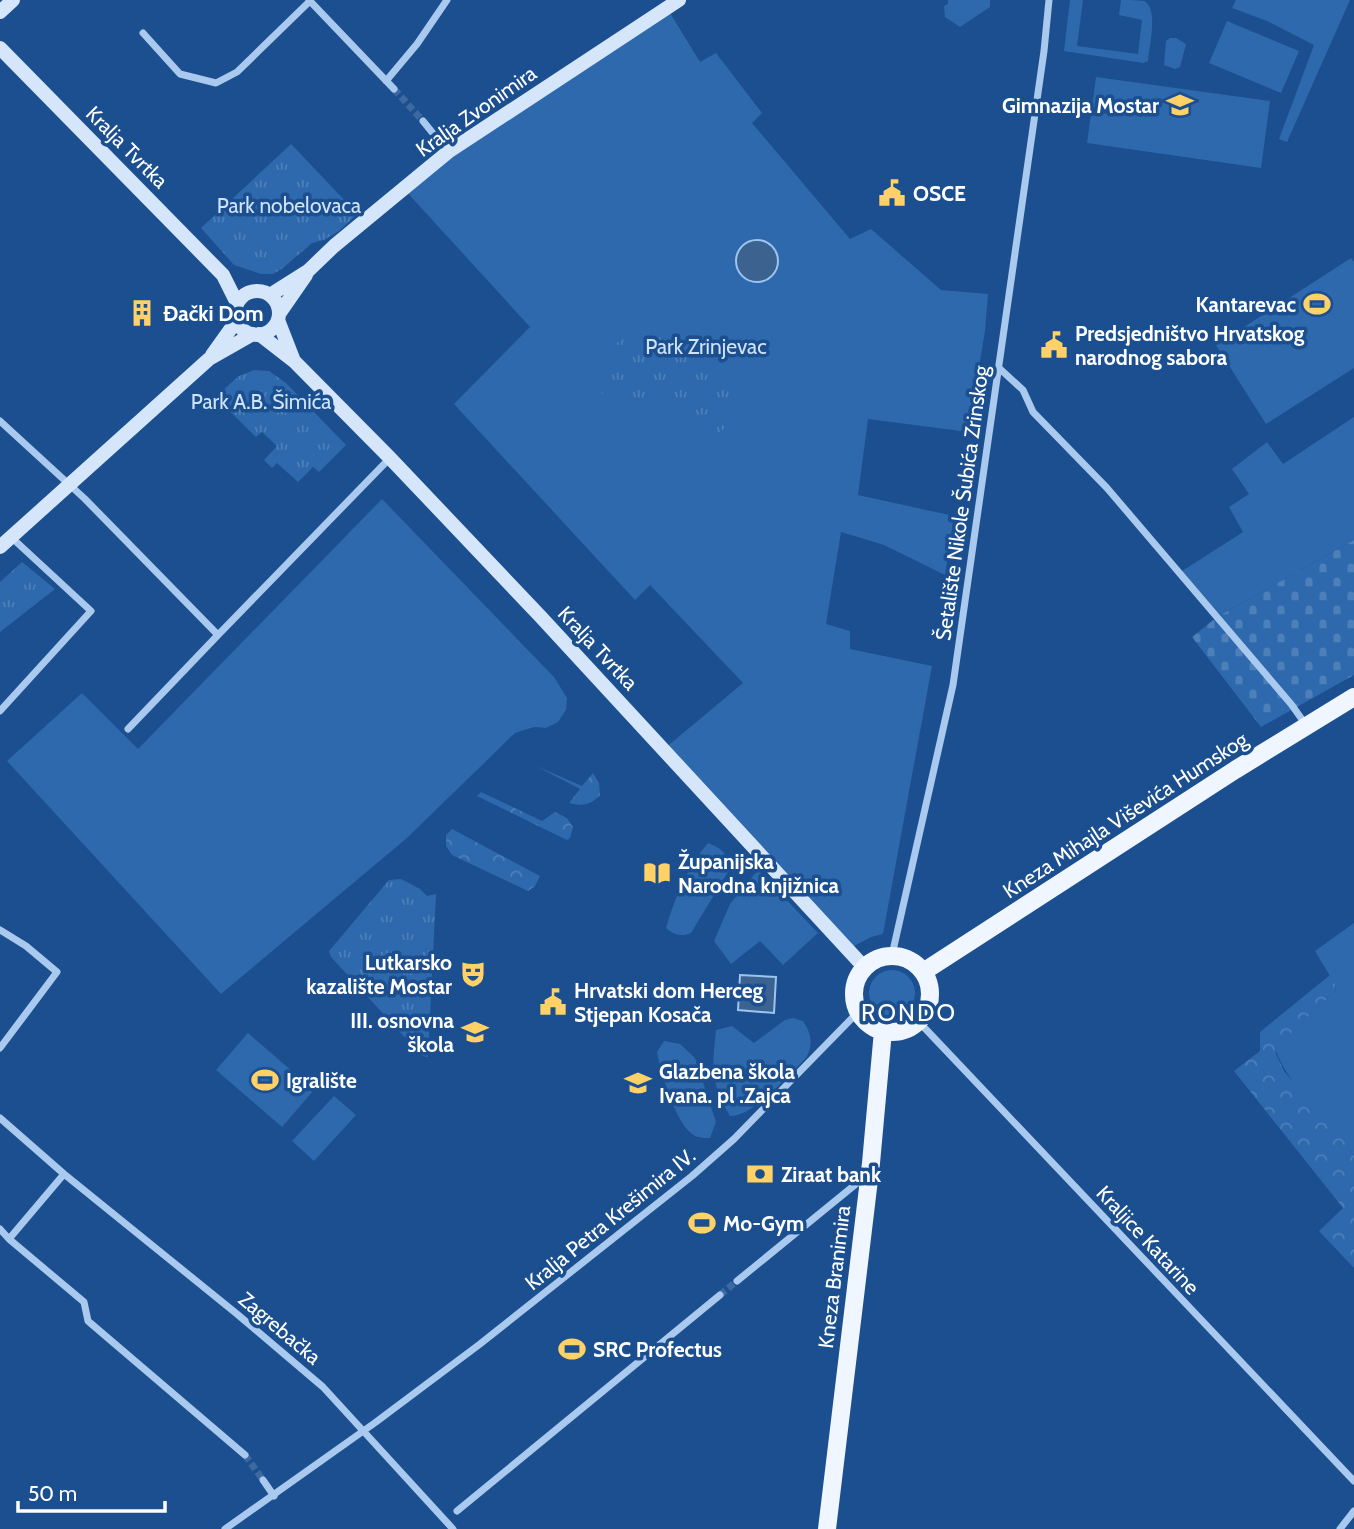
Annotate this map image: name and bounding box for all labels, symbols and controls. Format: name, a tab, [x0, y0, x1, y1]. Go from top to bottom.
street label: Kralja Zvonimira	[411, 60, 542, 163]
school or university icon: Gimnazija Mostar	[1165, 90, 1195, 120]
place label: Gimnazija Mostar	[1002, 93, 1159, 118]
street label: Kralja Tvrtka	[80, 101, 173, 194]
public building icon: OSCE	[877, 178, 907, 208]
place label: OSCE	[913, 181, 966, 206]
park label: Park nobelovaca	[217, 193, 361, 218]
sports icon: Kantarevac	[1302, 289, 1332, 319]
place label: Kantarevac	[1196, 292, 1296, 317]
building icon: Đački Dom	[127, 298, 157, 328]
place label: Đački Dom	[163, 301, 264, 326]
place label: Predsjedništvo Hrvatskog narodnog sabora	[1075, 321, 1305, 370]
public building icon: Predsjedništvo Hrvatskog narodnog sabora	[1039, 330, 1069, 360]
park label: Park Zrinjevac	[645, 334, 767, 360]
street label: Šetalište Nikole Šubića Zrinskog	[930, 363, 994, 642]
park label: Park A.B. Šimića	[191, 389, 331, 414]
street label: Kralja Tvrtka	[552, 601, 643, 696]
street label: Kneza Mihajla Viševića Humskog	[998, 726, 1253, 904]
place label: Županijska Narodna knjižnica	[678, 848, 840, 898]
library icon: Županijska Narodna knjižnica	[642, 858, 672, 888]
place label: Lutkarsko kazalište Mostar	[306, 950, 452, 999]
theatre icon: Lutkarsko kazalište Mostar	[458, 959, 488, 989]
place label: Hrvatski dom Herceg Stjepan Kosača	[574, 978, 764, 1027]
public building icon: Hrvatski dom Herceg Stjepan Kosača	[538, 987, 568, 1017]
district label: RONDO	[861, 998, 957, 1027]
place label: III. osnovna škola	[350, 1008, 455, 1057]
school or university icon: III. osnovna škola	[460, 1017, 490, 1047]
place label: Glazbena škola Ivana. pl .Zajca	[659, 1059, 795, 1108]
sports icon: Igralište	[250, 1065, 280, 1095]
place label: Igralište	[286, 1068, 357, 1093]
school or university icon: Glazbena škola Ivana. pl .Zajca	[623, 1068, 653, 1098]
street label: Kralja Petra Krešimira IV.	[520, 1143, 701, 1296]
bank icon: Ziraat bank	[745, 1159, 775, 1189]
place label: Ziraat bank	[781, 1162, 882, 1187]
street label: Kraljice Katarine	[1090, 1180, 1205, 1300]
street label: Kneza Branimira	[813, 1204, 855, 1350]
sports icon: Mo-Gym	[687, 1208, 717, 1238]
place label: Mo-Gym	[723, 1211, 804, 1236]
street label: Zagrebačka	[234, 1286, 326, 1370]
sports icon: SRC Profectus	[557, 1334, 587, 1364]
place label: SRC Profectus	[593, 1337, 722, 1362]
scale bar	[18, 1470, 164, 1514]
text: 50 m	[28, 1481, 77, 1506]

